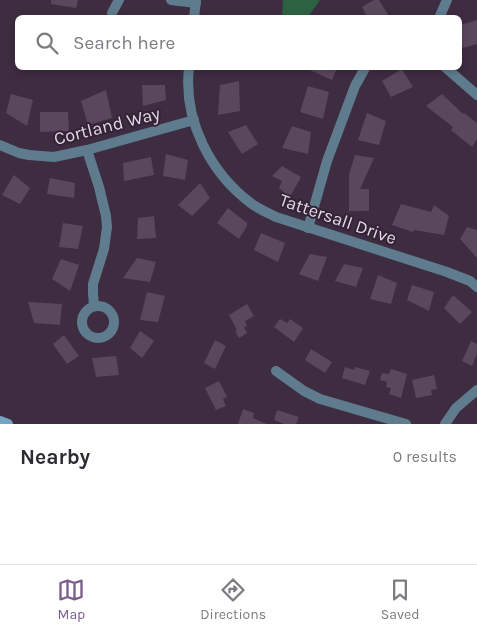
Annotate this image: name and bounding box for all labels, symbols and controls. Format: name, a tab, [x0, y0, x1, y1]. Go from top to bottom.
search box	[15, 15, 462, 70]
icon: search	[33, 29, 61, 57]
text: Search here	[73, 32, 175, 54]
street label: Cortland Way	[52, 102, 163, 150]
street label: Tattersall Drive	[277, 189, 399, 249]
text: Nearby	[20, 445, 90, 469]
text: 0 results	[393, 447, 457, 466]
tab: Map	[57, 576, 85, 623]
tab: Directions	[200, 576, 266, 623]
tab: Saved	[381, 576, 420, 623]

